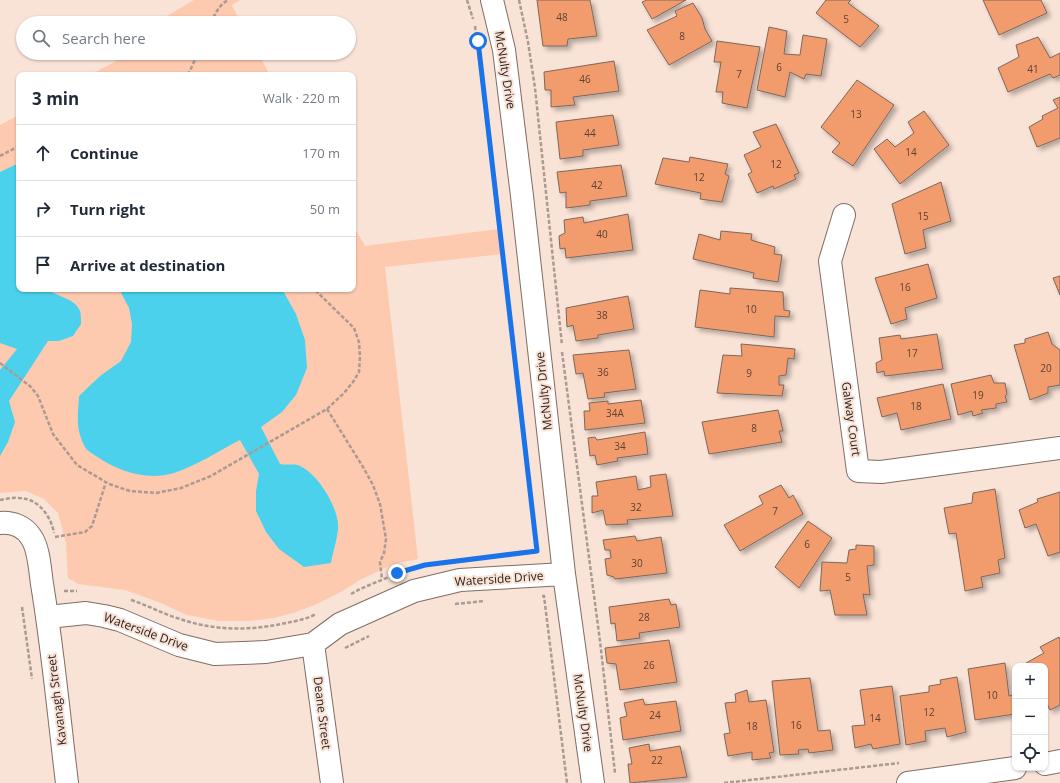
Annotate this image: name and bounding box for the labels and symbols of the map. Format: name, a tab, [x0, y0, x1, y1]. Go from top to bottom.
house number: 48	[556, 10, 568, 24]
house number: 5	[843, 12, 849, 26]
house number: 8	[679, 29, 685, 43]
street label: McNulty Drive	[491, 30, 520, 110]
route start	[469, 32, 487, 50]
house number: 6	[776, 60, 782, 74]
house number: 41	[1027, 62, 1039, 76]
house number: 7	[736, 67, 742, 81]
house number: 46	[579, 72, 591, 86]
house number: 13	[850, 107, 862, 121]
house number: 44	[584, 126, 596, 140]
house number: 14	[905, 145, 917, 159]
house number: 12	[770, 157, 782, 171]
house number: 12	[693, 170, 705, 184]
house number: 42	[591, 178, 603, 192]
house number: 15	[917, 209, 929, 223]
house number: 40	[596, 227, 608, 241]
house number: 16	[899, 280, 911, 294]
house number: 10	[745, 302, 757, 316]
house number: 38	[596, 308, 608, 322]
house number: 17	[906, 346, 918, 360]
street label: McNulty Drive	[531, 351, 556, 431]
house number: 20	[1040, 361, 1052, 375]
house number: 36	[597, 365, 609, 379]
house number: 9	[746, 366, 752, 380]
street label: Galway Court	[838, 381, 865, 457]
house number: 19	[972, 388, 984, 402]
house number: 18	[910, 399, 922, 413]
house number: 34A	[606, 406, 625, 420]
house number: 8	[751, 421, 757, 435]
house number: 34	[614, 439, 626, 453]
house number: 32	[630, 500, 642, 514]
house number: 7	[772, 504, 778, 518]
house number: 6	[804, 537, 810, 551]
house number: 30	[631, 556, 643, 570]
route end	[388, 564, 406, 582]
street label: Waterside Drive	[454, 567, 544, 590]
house number: 5	[845, 570, 851, 584]
street label: Waterside Drive	[101, 608, 191, 655]
house number: 28	[638, 610, 650, 624]
street label: Kavanagh Street	[43, 654, 70, 746]
house number: 26	[643, 658, 655, 672]
street label: McNulty Drive	[570, 673, 597, 753]
street label: Deane Street	[310, 676, 335, 750]
house number: 10	[986, 688, 998, 702]
house number: 12	[923, 705, 935, 719]
house number: 24	[649, 708, 661, 722]
house number: 14	[869, 711, 881, 725]
house number: 16	[790, 718, 802, 732]
house number: 18	[746, 719, 758, 733]
house number: 22	[651, 753, 663, 767]

